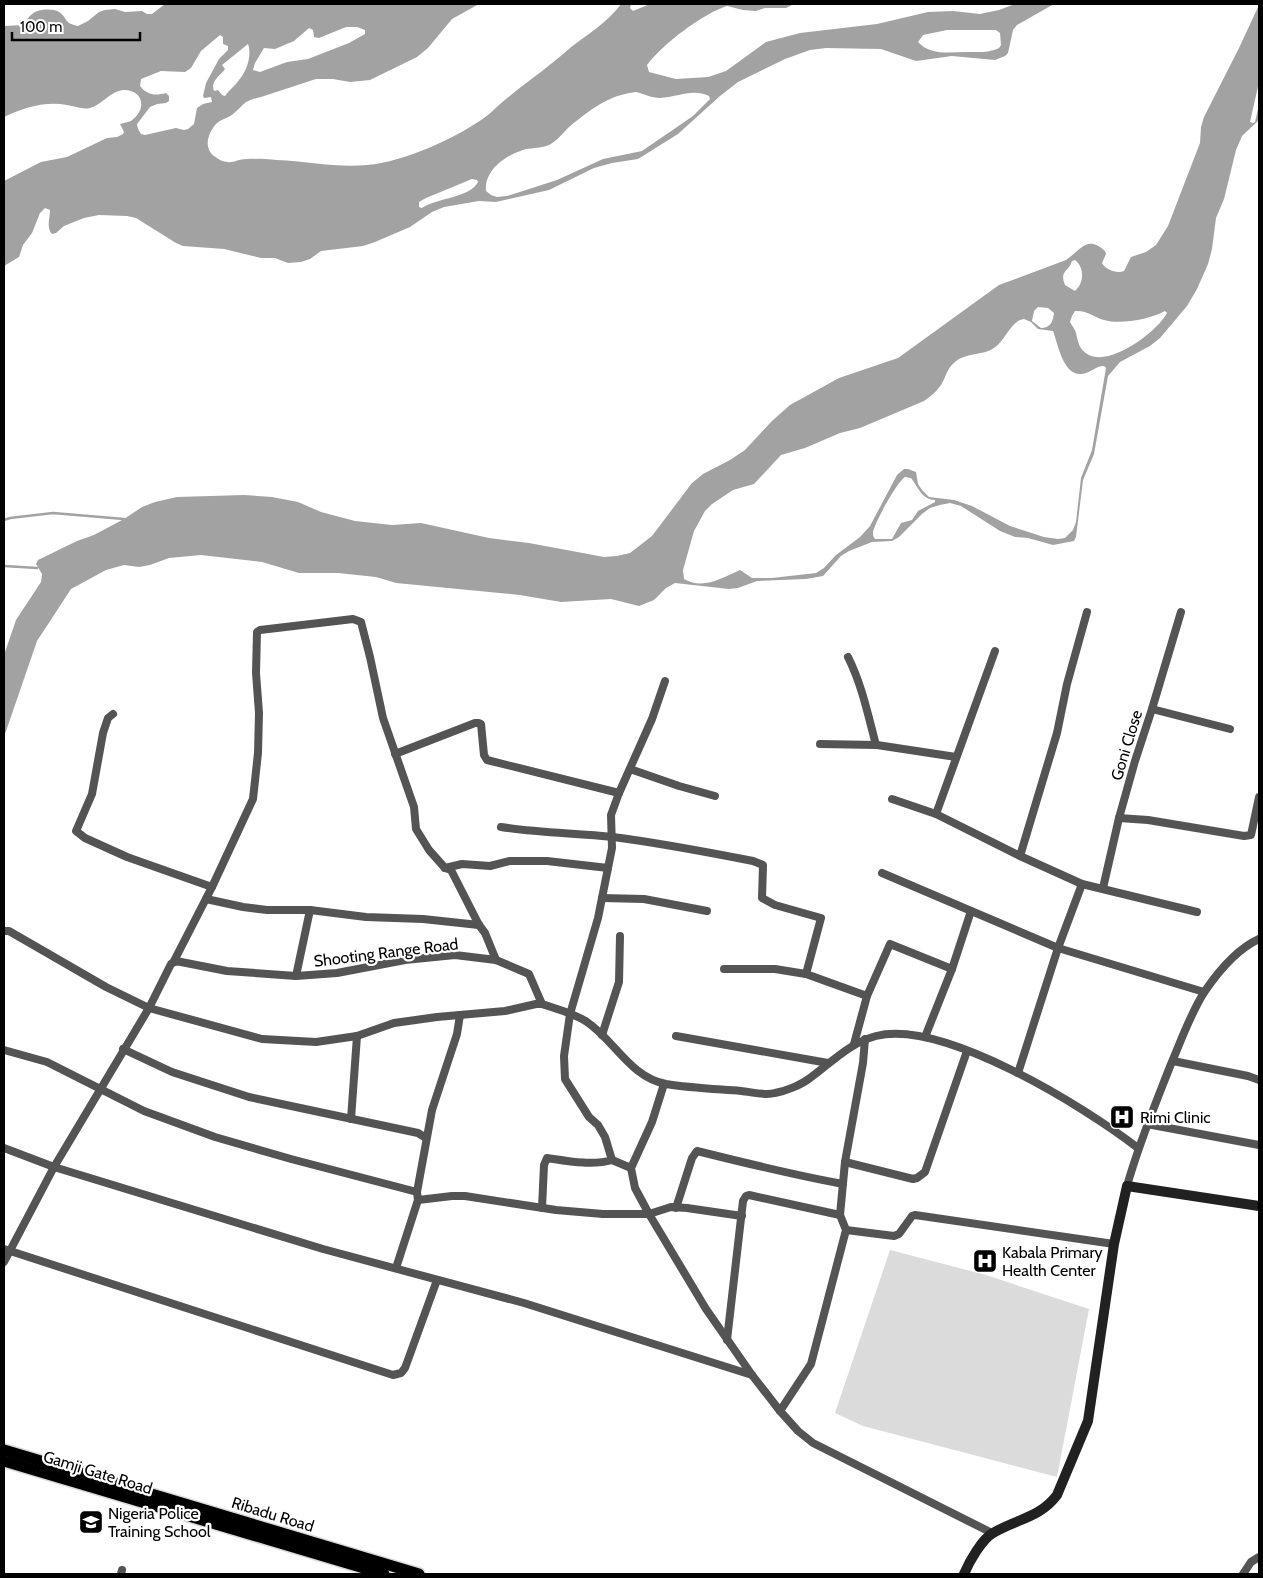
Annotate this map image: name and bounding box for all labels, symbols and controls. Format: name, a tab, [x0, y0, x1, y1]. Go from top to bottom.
scale bar	[12, 10, 140, 42]
text: 100 m	[20, 18, 62, 36]
street label: Goni Close	[1107, 708, 1146, 783]
street label: Shooting Range Road	[313, 934, 459, 971]
hospital icon: Rimi Clinic	[1109, 1104, 1135, 1130]
place label: Rimi Clinic	[1140, 1108, 1211, 1127]
place label: Kabala Primary Health Center	[1002, 1243, 1103, 1280]
hospital icon: Kabala Primary Health Center	[972, 1248, 998, 1274]
street label: Gamji Gate Road	[41, 1447, 155, 1498]
street label: Ribadu Road	[229, 1493, 316, 1536]
place label: Nigeria Police Training School	[108, 1504, 211, 1541]
school or university icon: Nigeria Police Training School	[78, 1509, 104, 1535]

